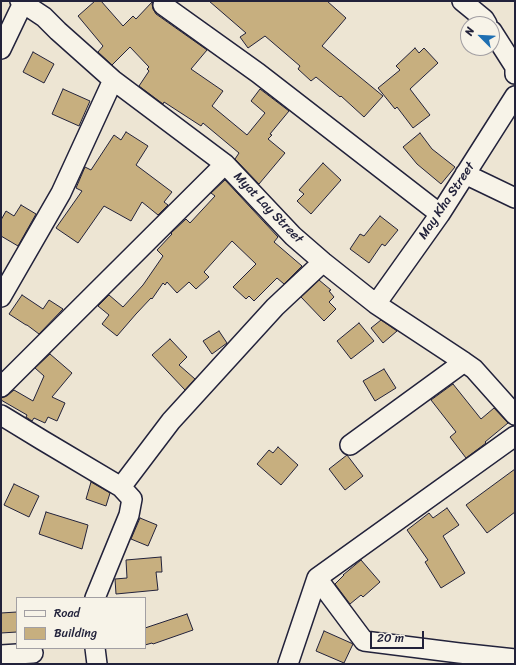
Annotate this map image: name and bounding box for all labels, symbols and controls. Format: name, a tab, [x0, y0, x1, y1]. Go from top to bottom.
north arrow	[460, 16, 500, 56]
text: N	[459, 24, 480, 39]
street label: May Kha Street	[415, 159, 479, 243]
street label: Myat Lay Street	[230, 169, 306, 247]
legend	[16, 597, 146, 649]
text: Road	[54, 602, 80, 624]
text: Building	[54, 622, 97, 644]
scale bar	[372, 623, 426, 649]
text: 20 m	[377, 627, 404, 649]

